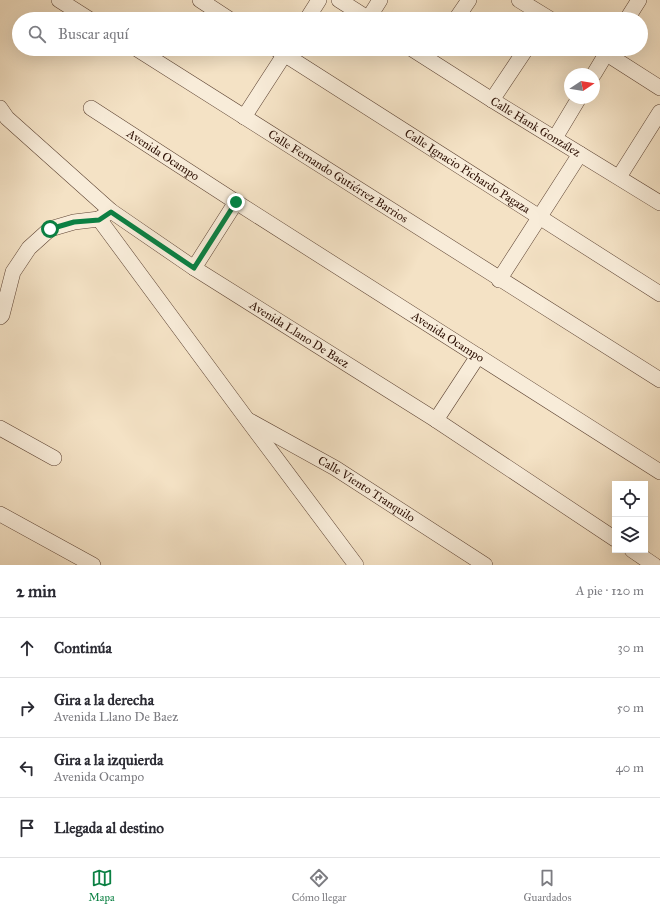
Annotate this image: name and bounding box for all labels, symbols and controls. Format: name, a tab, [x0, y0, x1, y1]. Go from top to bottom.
search box	[12, 12, 648, 56]
icon: search	[26, 23, 48, 45]
text: Buscar aquí	[58, 25, 129, 43]
north arrow	[564, 68, 600, 104]
street label: Calle Hank González	[488, 94, 584, 160]
street label: Avenida Ocampo	[124, 126, 202, 183]
street label: Calle Ignacio Pichardo Pagaza	[402, 126, 533, 217]
street label: Calle Fernando Gutiérrez Barrios	[266, 127, 411, 226]
route end	[227, 193, 245, 211]
route start	[41, 220, 59, 238]
street label: Avenida Llano De Baez	[246, 297, 352, 371]
street label: Avenida Ocampo	[408, 308, 487, 365]
street label: Calle Viento Tranquilo	[316, 453, 418, 525]
map controls	[612, 481, 648, 553]
button: locate	[612, 481, 648, 517]
button: layers	[612, 517, 648, 553]
text: 2 min	[16, 581, 56, 602]
text: A pie · 120 m	[576, 583, 644, 599]
icon: ahead	[16, 637, 38, 659]
text: Continúa	[54, 639, 112, 657]
text: 30 m	[618, 640, 644, 656]
text: Gira a la derecha	[54, 691, 154, 709]
icon: right	[16, 697, 38, 719]
text: 50 m	[617, 700, 644, 716]
text: Avenida Llano De Baez	[54, 709, 178, 725]
text: Gira a la izquierda	[54, 751, 163, 769]
icon: left	[16, 757, 38, 779]
text: 40 m	[615, 760, 644, 776]
text: Avenida Ocampo	[54, 769, 144, 785]
icon: arrive	[16, 817, 38, 839]
text: Llegada al destino	[54, 819, 164, 837]
tab: Mapa	[89, 867, 115, 904]
tab: Cómo llegar	[292, 867, 346, 904]
tab: Guardados	[523, 867, 571, 904]

